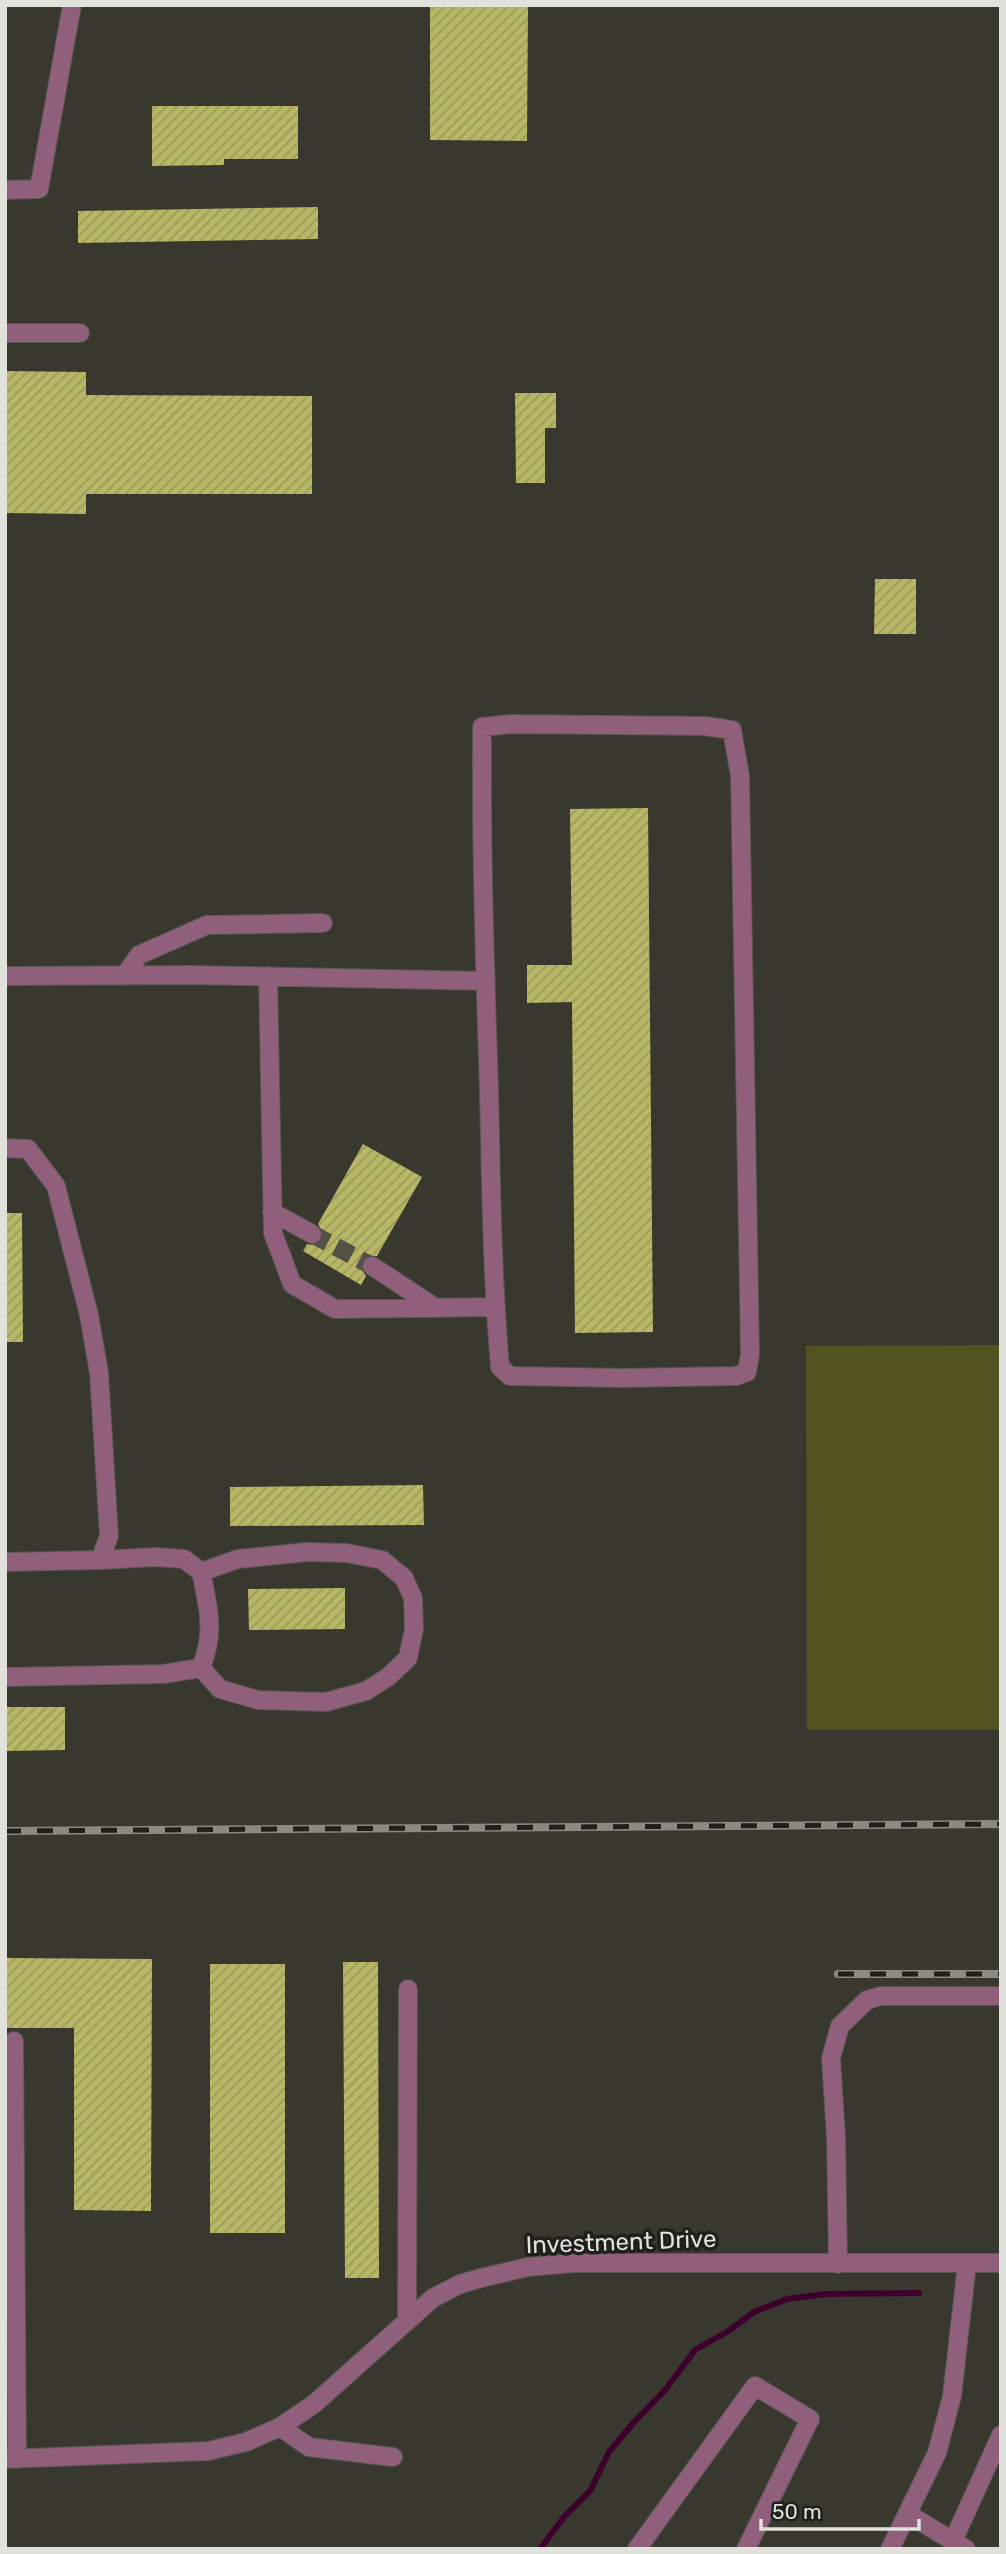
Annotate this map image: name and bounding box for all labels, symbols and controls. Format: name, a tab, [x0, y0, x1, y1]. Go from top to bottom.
street label: Investment Drive	[525, 2225, 717, 2259]
scale bar	[761, 2488, 918, 2532]
text: 50 m	[772, 2499, 822, 2524]

